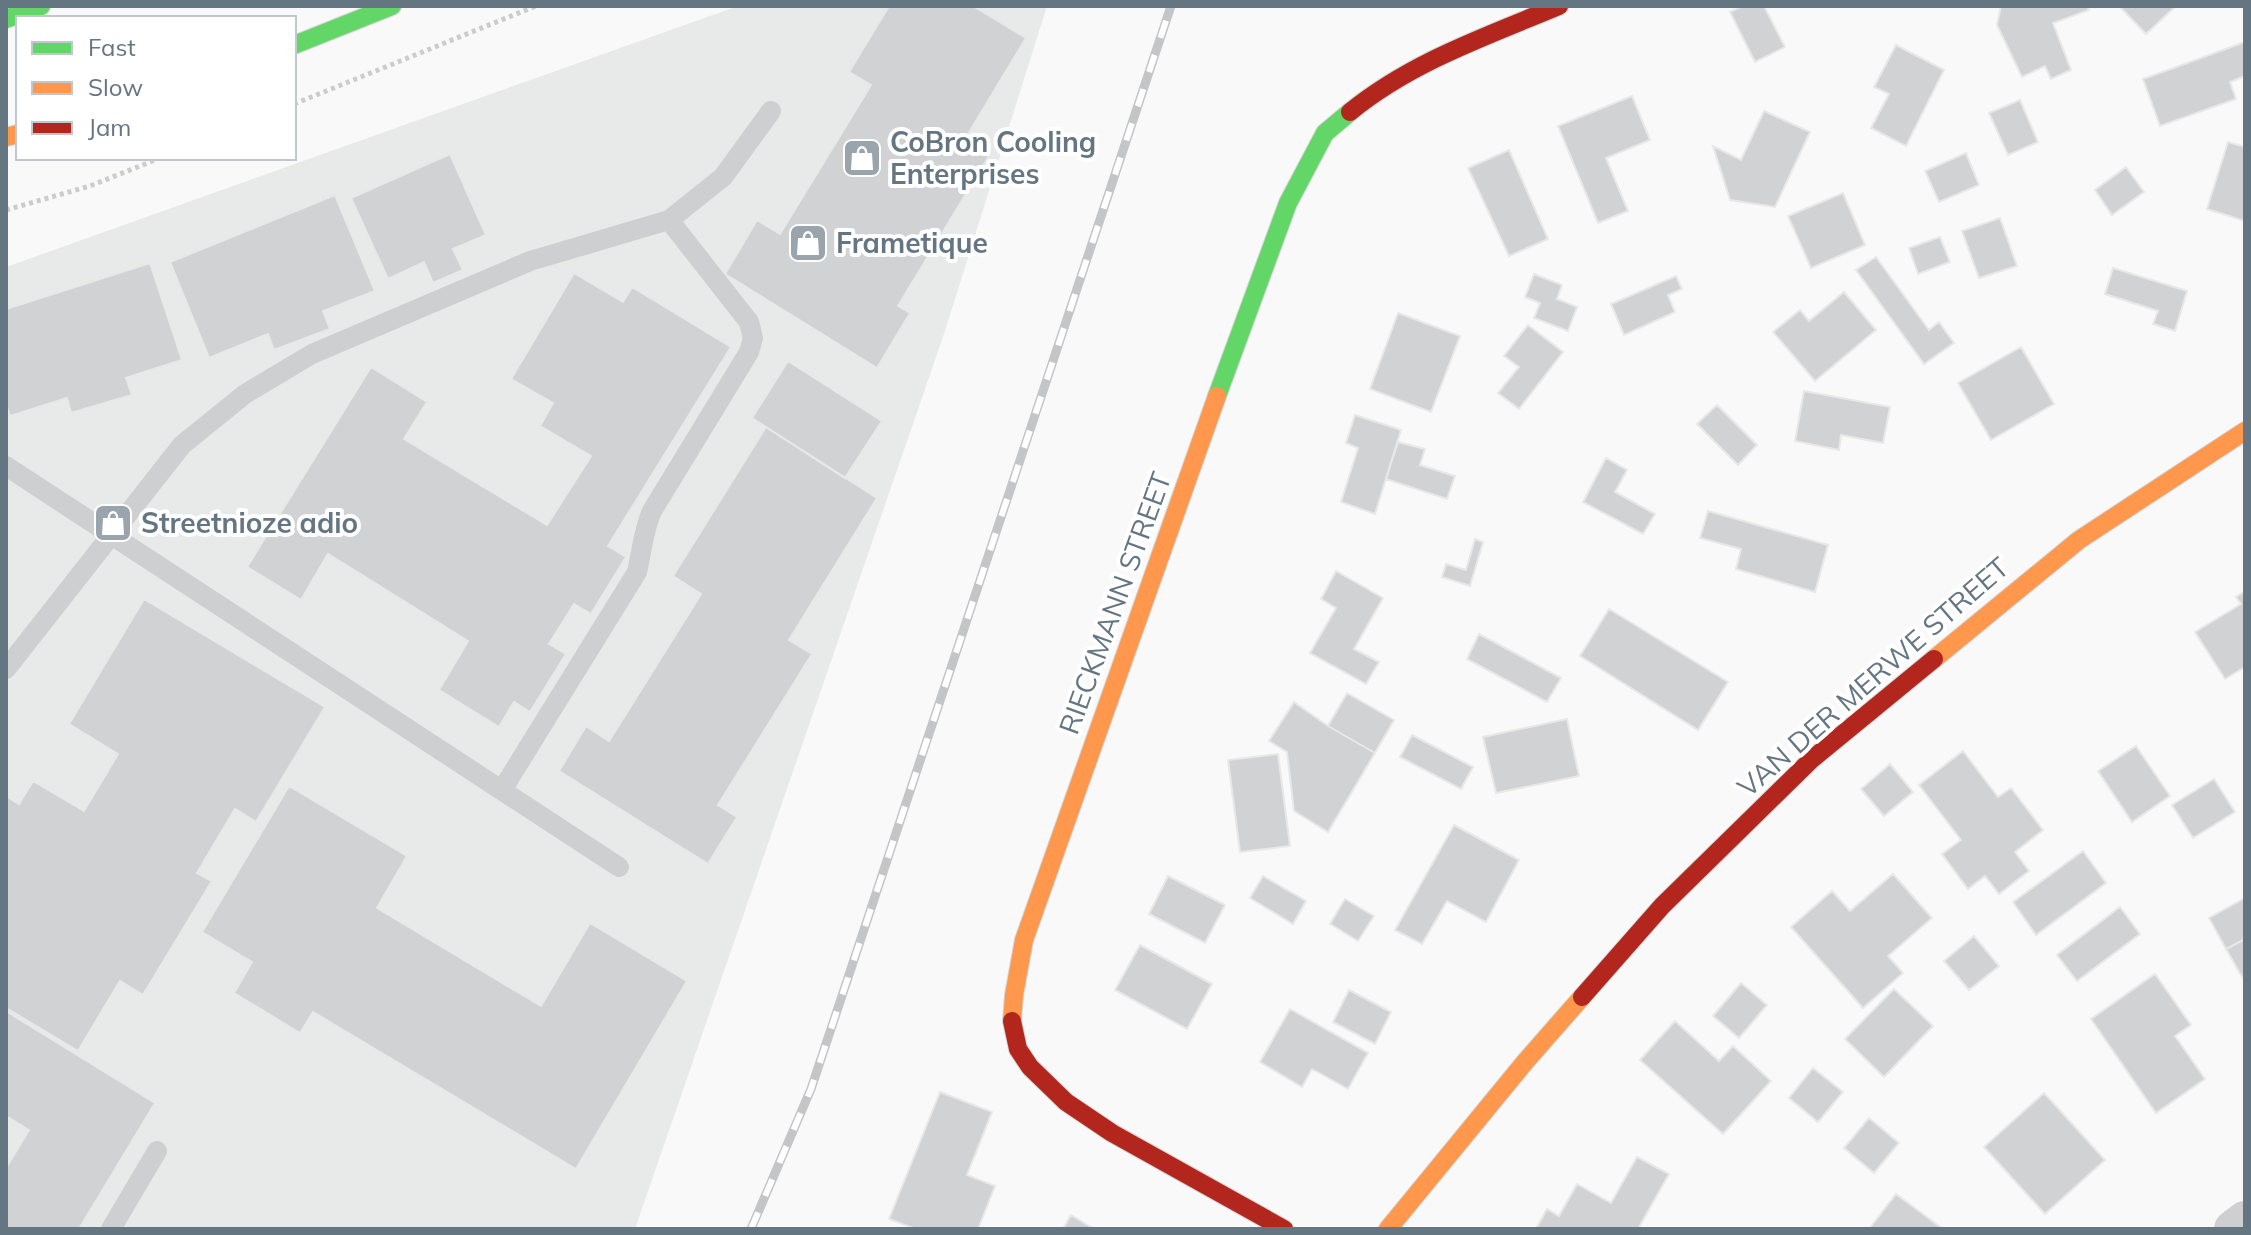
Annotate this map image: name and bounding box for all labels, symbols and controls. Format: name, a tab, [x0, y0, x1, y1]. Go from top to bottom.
legend	[16, 16, 296, 160]
text: Fast	[88, 32, 136, 62]
text: Slow	[88, 72, 143, 102]
text: Jam	[88, 112, 131, 142]
place label: CoBron Cooling Enterprises	[890, 124, 1096, 191]
shop icon: CoBron Cooling Enterprises	[841, 137, 883, 179]
shop icon: Frametique	[787, 222, 829, 264]
place label: Frametique	[836, 225, 988, 260]
street label: RIECKMANN STREET	[1051, 467, 1178, 739]
shop icon: Streetnioze adio	[92, 502, 134, 544]
place label: Streetnioze adio	[141, 505, 358, 540]
street label: VAN DER MERWE STREET	[1730, 549, 2016, 804]

